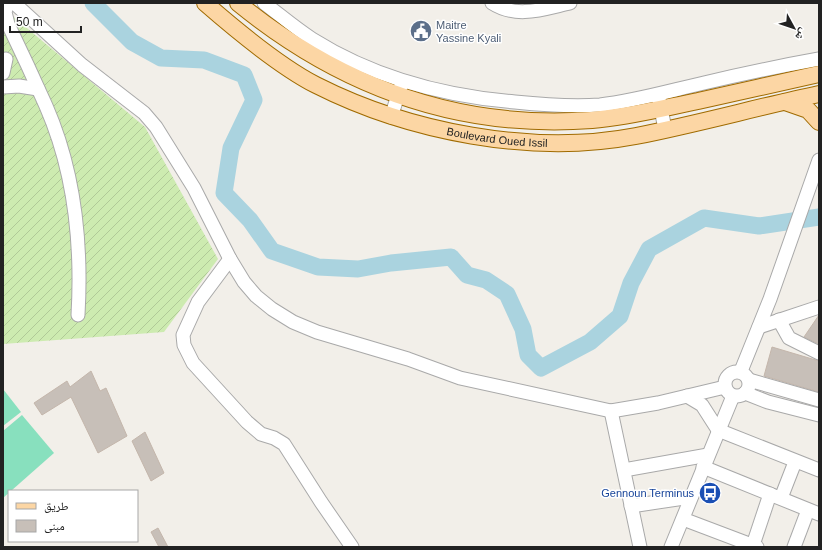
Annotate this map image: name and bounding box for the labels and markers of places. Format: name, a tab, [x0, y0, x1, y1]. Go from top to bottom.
public building icon: Maitre Yassine Kyali	[408, 18, 434, 44]
place label: Maitre Yassine Kyali	[436, 19, 501, 44]
bus stop icon: Gennoun Terminus	[697, 480, 723, 506]
place label: Gennoun Terminus	[601, 487, 694, 499]

